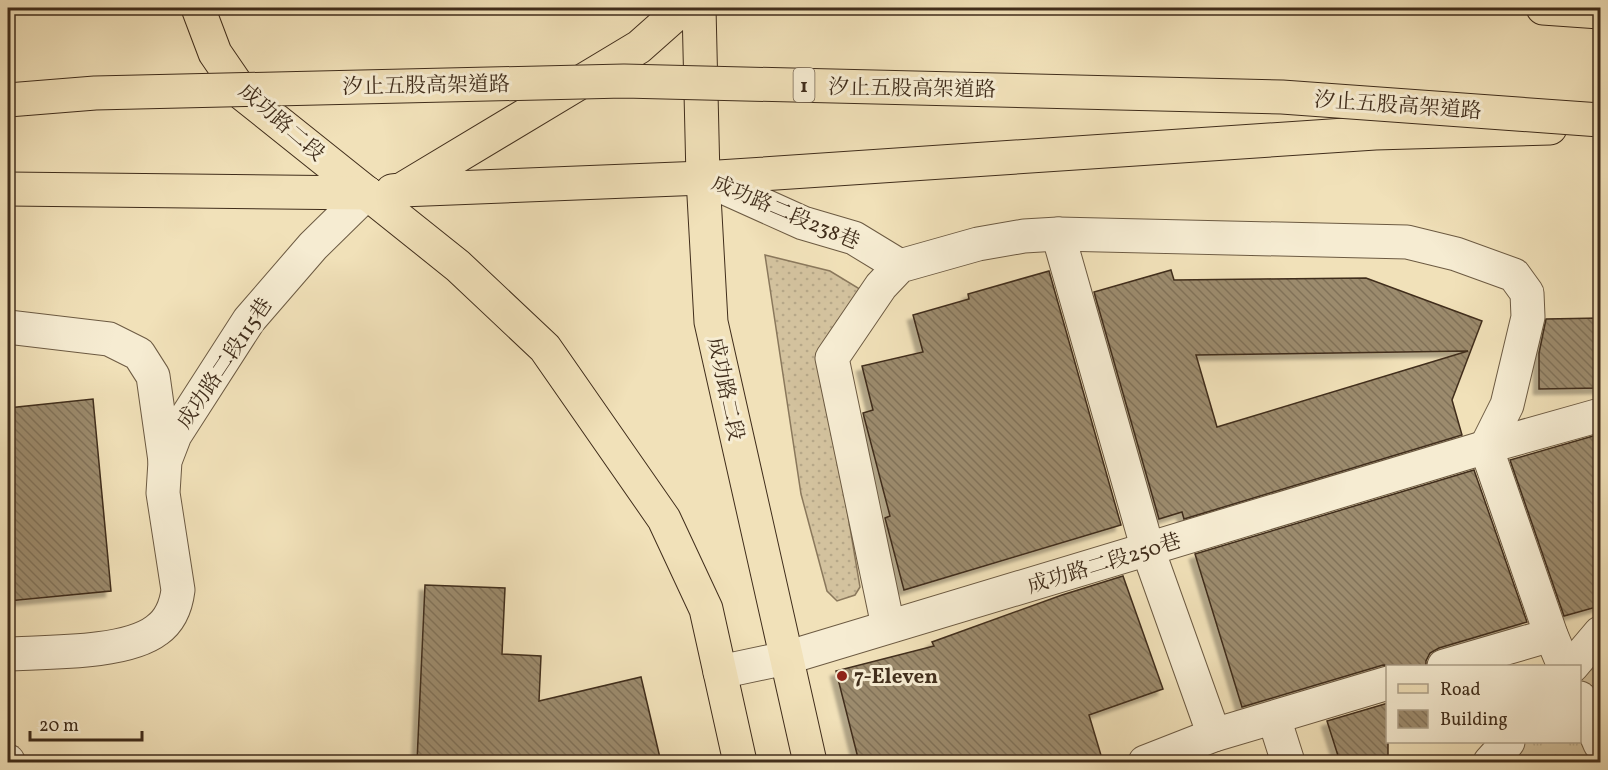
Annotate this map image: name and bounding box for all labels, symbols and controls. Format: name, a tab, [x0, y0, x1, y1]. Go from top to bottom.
road number: 1	[794, 68, 814, 102]
street label: 汐止五股高架道路	[342, 71, 510, 102]
street label: 汐止五股高架道路	[828, 74, 996, 105]
street label: 成功路二段	[232, 78, 330, 169]
street label: 汐止五股高架道路	[1313, 86, 1483, 127]
street label: 成功路二段238巷	[707, 169, 864, 258]
street label: 成功路二段115巷	[171, 293, 280, 435]
street label: 成功路二段	[699, 335, 750, 444]
street label: 成功路二段250巷	[1024, 527, 1185, 602]
place label: 7-Eleven	[854, 663, 938, 692]
legend	[1386, 665, 1581, 743]
marker: 7-Eleven	[835, 669, 849, 683]
text: Road	[1440, 678, 1481, 703]
scale bar	[30, 704, 142, 742]
text: Building	[1440, 708, 1508, 733]
text: 20 m	[39, 714, 79, 739]

